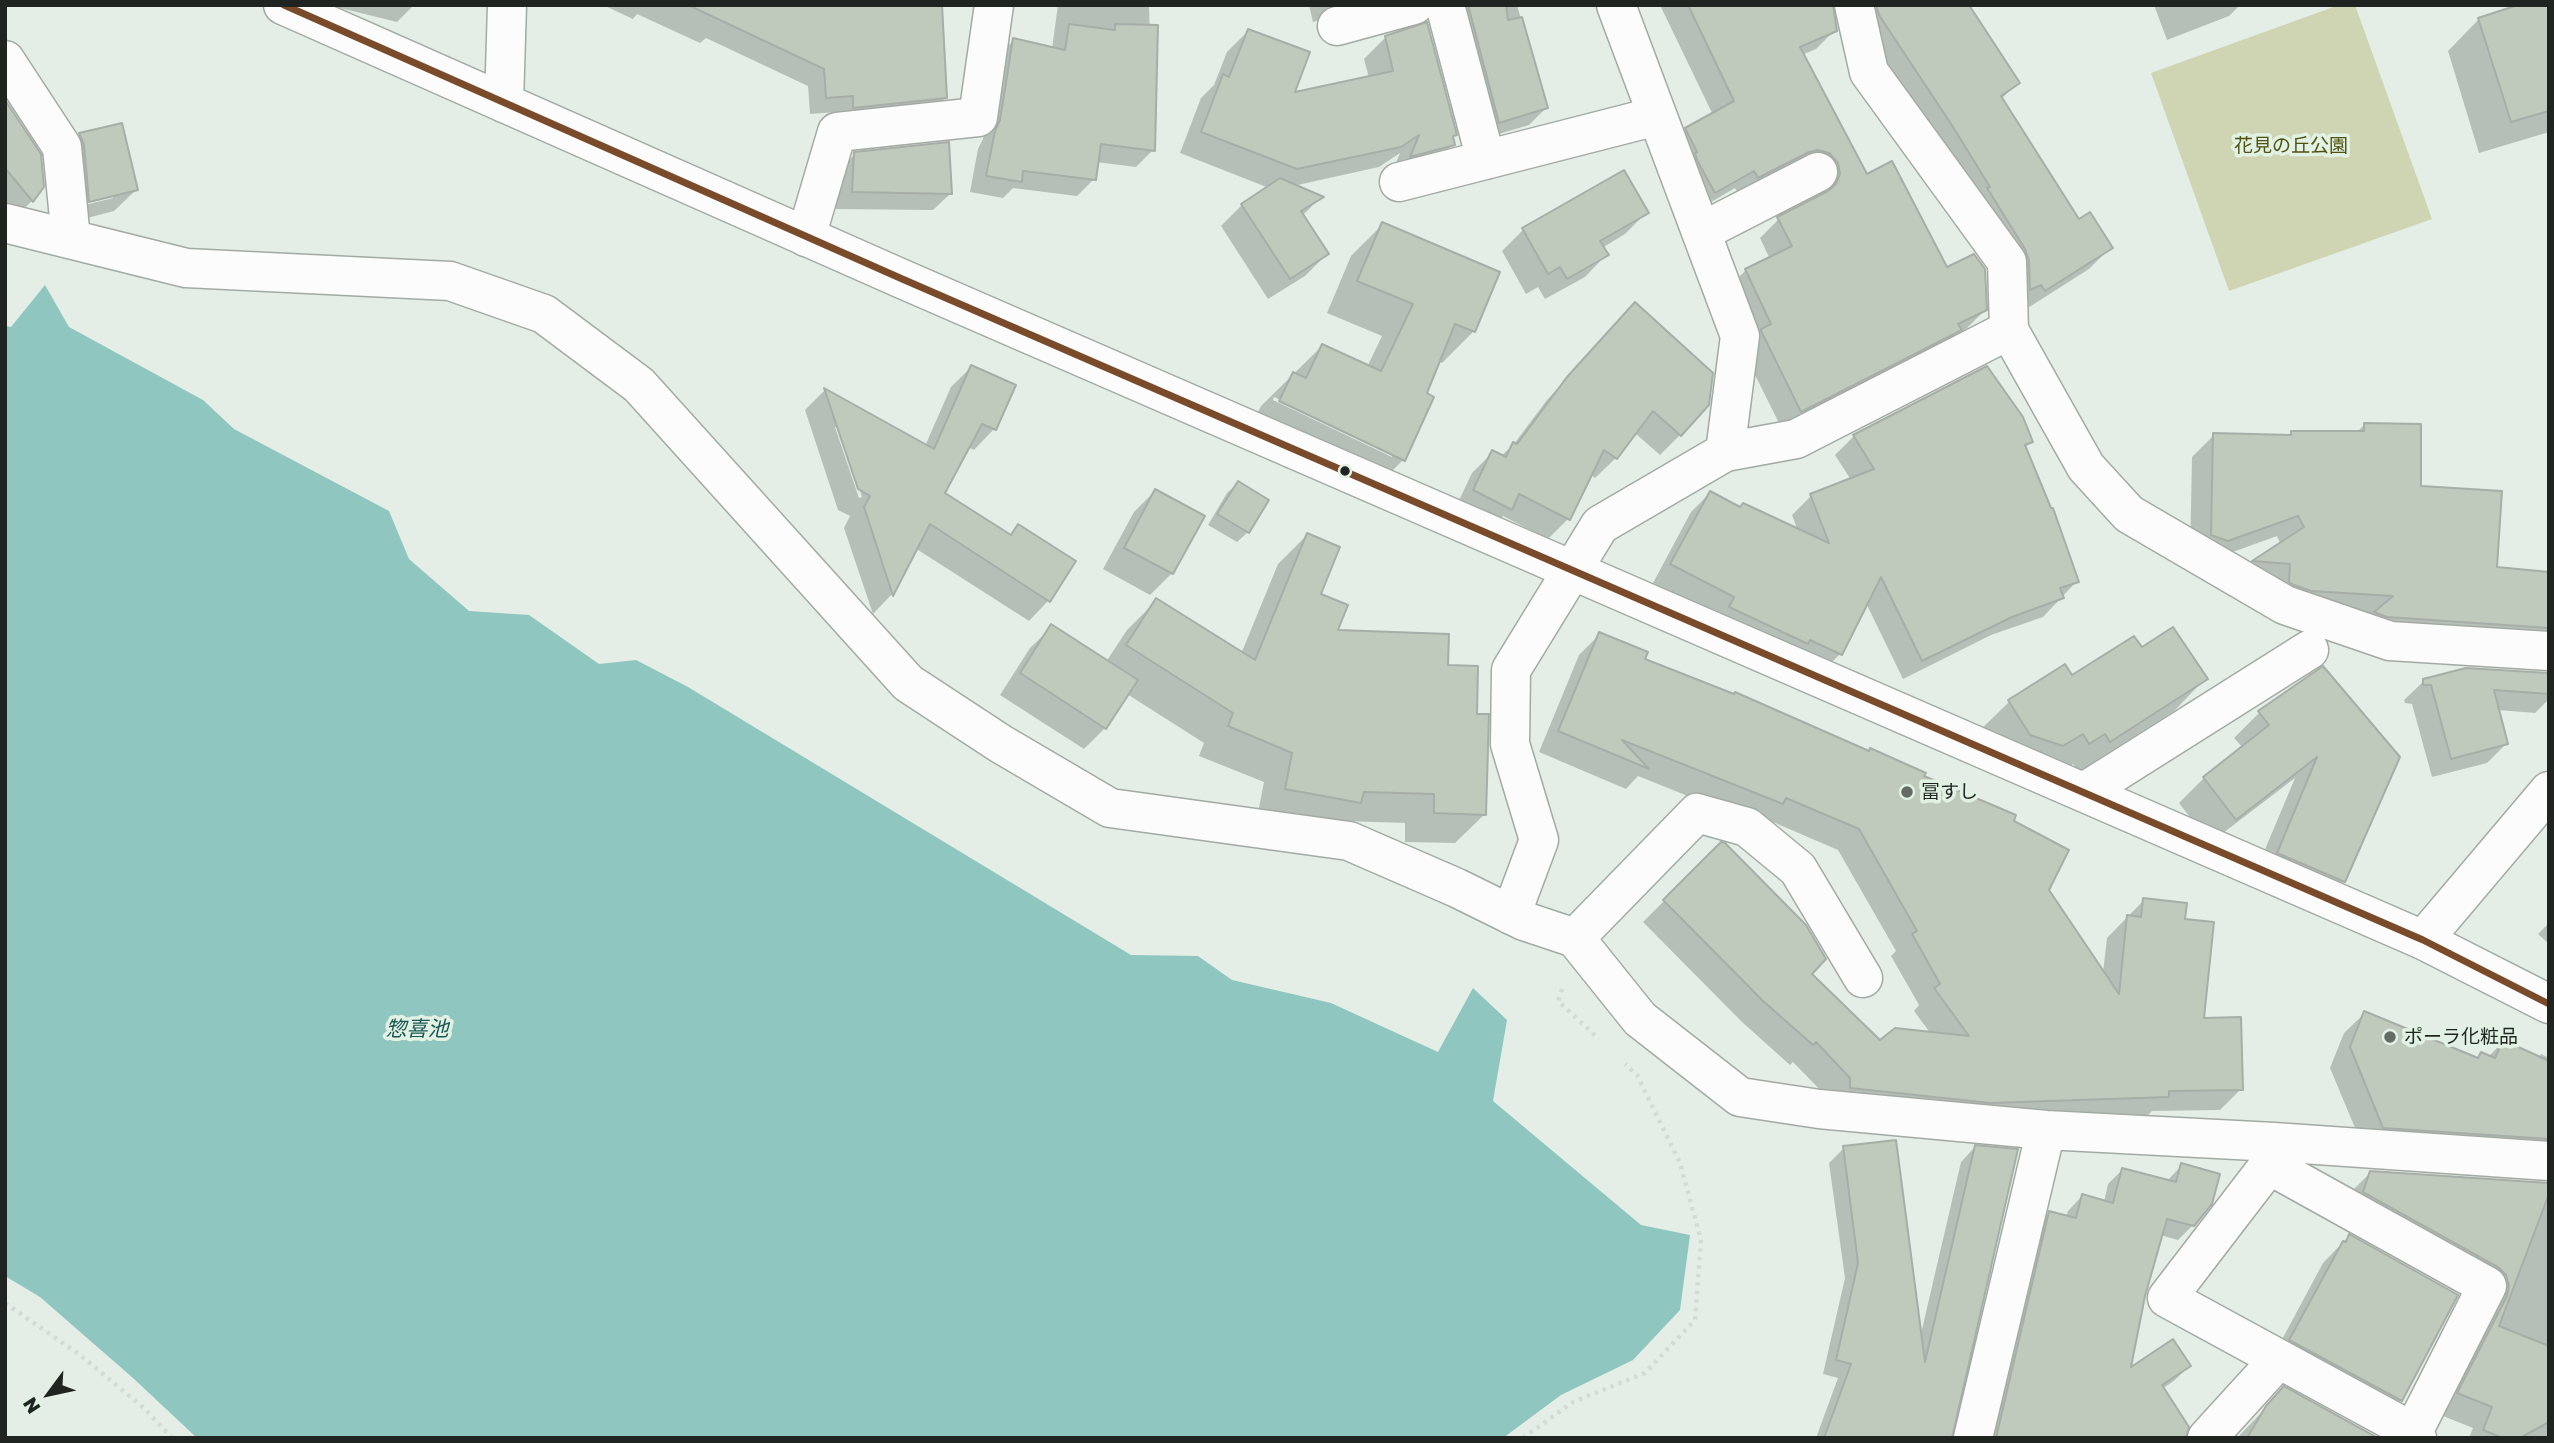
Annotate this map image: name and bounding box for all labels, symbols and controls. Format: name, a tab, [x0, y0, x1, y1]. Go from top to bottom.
park label: 花見の丘公園	[2234, 135, 2348, 157]
unlabelled marker	[1338, 464, 1352, 478]
place label: 冨すし	[1921, 781, 1978, 803]
marker: 冨すし	[1899, 784, 1915, 800]
water label: 惣喜池	[386, 1016, 448, 1042]
place label: ポーラ化粧品	[2404, 1026, 2518, 1048]
marker: ポーラ化粧品	[2382, 1029, 2398, 1045]
north arrow	[14, 1359, 84, 1429]
text: N	[17, 1393, 45, 1418]

